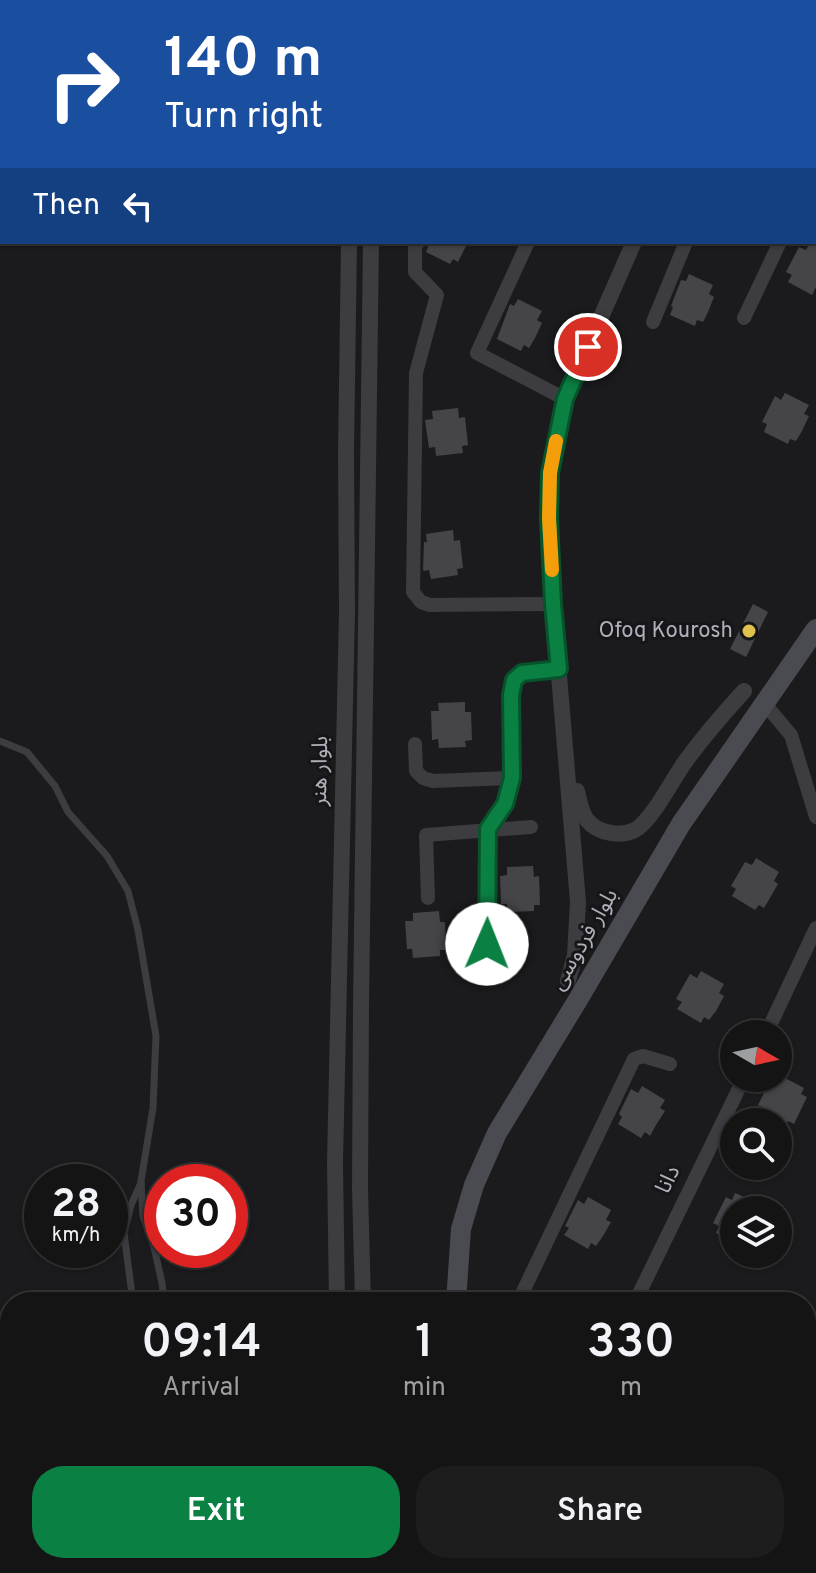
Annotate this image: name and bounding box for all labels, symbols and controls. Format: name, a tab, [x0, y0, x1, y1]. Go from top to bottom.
text: 140 m	[164, 26, 322, 96]
icon: right	[32, 32, 136, 136]
text: Turn right	[164, 95, 323, 141]
icon: left	[116, 184, 160, 228]
text: Then	[32, 188, 100, 225]
pin	[554, 313, 622, 381]
icon: arrive	[566, 325, 610, 369]
place label: Ofoq Kourosh	[598, 618, 733, 645]
marker: Ofoq Kourosh	[740, 622, 758, 640]
street label: بلوار هنر	[307, 736, 335, 807]
street label: بلوار فردوسی	[545, 884, 625, 996]
position arrow	[445, 902, 529, 986]
north arrow	[720, 1020, 792, 1092]
map controls	[720, 1020, 792, 1268]
button: search	[720, 1108, 792, 1180]
street label: دانا	[651, 1161, 687, 1199]
speed limit sign: 30	[144, 1164, 248, 1268]
text: 28	[51, 1181, 101, 1231]
button: layers	[720, 1196, 792, 1268]
text: km/h	[52, 1223, 100, 1249]
text: 09:14	[141, 1314, 262, 1374]
text: 1	[415, 1314, 434, 1374]
text: 330	[587, 1314, 675, 1374]
text: Arrival	[163, 1372, 240, 1405]
text: min	[403, 1372, 446, 1405]
text: m	[620, 1372, 642, 1405]
button: Exit	[32, 1466, 400, 1558]
button: Share	[416, 1466, 784, 1558]

